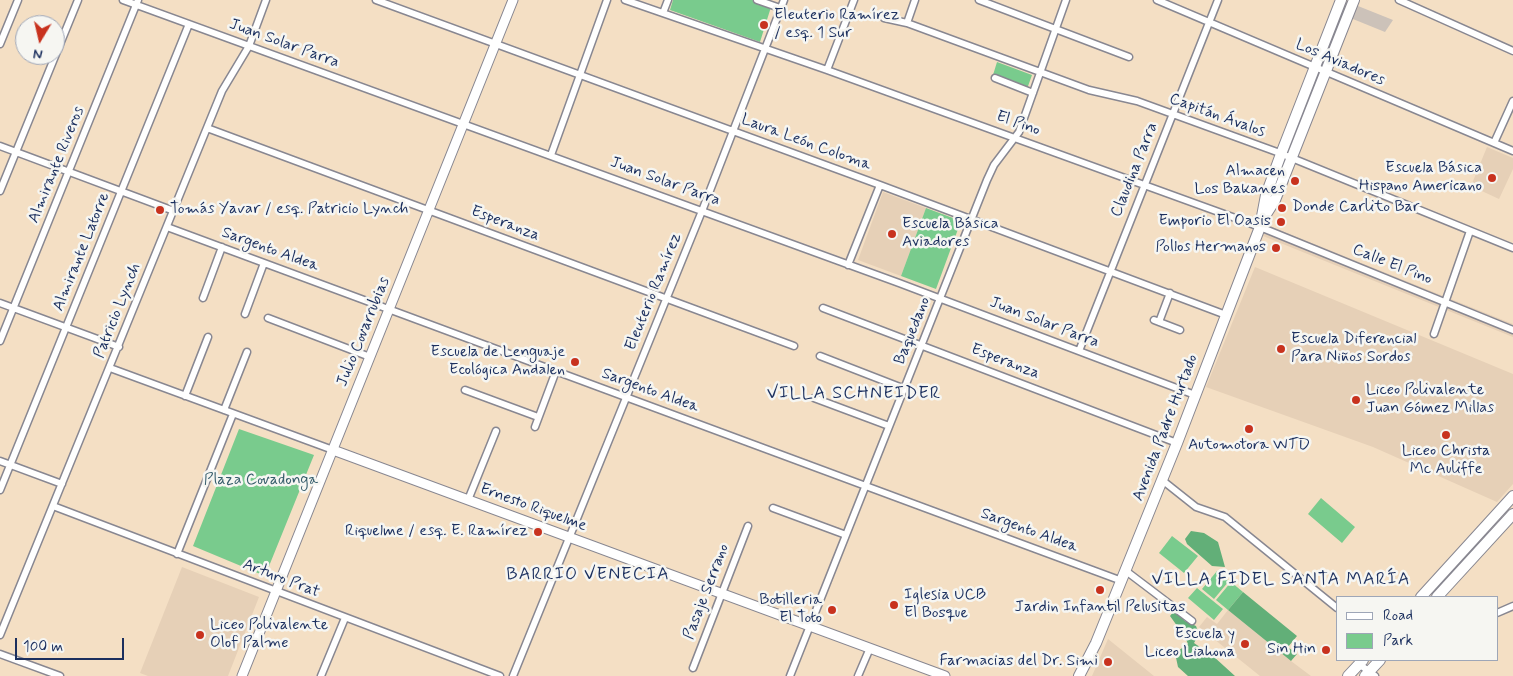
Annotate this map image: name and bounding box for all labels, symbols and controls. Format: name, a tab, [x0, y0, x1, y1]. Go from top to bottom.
place label: Eleuterio Ramírez / esq. 1 Sur	[774, 6, 899, 44]
north arrow	[15, 15, 65, 65]
street label: Juan Solar Parra	[226, 15, 342, 73]
marker: Eleuterio Ramírez / esq. 1 Sur	[758, 19, 770, 31]
street label: Los Aviadores	[1292, 36, 1388, 90]
text: N	[32, 44, 44, 63]
street label: Capitán Ávalos	[1166, 90, 1268, 142]
street label: Almirante Riveros	[25, 104, 89, 226]
street label: El Pino	[993, 107, 1043, 141]
street label: Laura León Coloma	[738, 111, 874, 175]
street label: Claudina Parra	[1107, 120, 1163, 220]
street label: Juan Solar Parra	[607, 153, 723, 211]
place label: Escuela Básica Hispano Americano	[1359, 159, 1482, 197]
place label: Almacen Los Bakanes	[1195, 162, 1285, 200]
marker: Escuela Básica Hispano Americano	[1486, 172, 1498, 184]
marker: Almacen Los Bakanes	[1289, 175, 1301, 187]
street label: Almirante Latorre	[49, 190, 115, 314]
place label: Donde Carlito Bar	[1292, 198, 1419, 218]
place label: Tomás Yavar / esq. Patricio Lynch	[170, 200, 408, 220]
street label: Esperanza	[468, 202, 542, 246]
marker: Donde Carlito Bar	[1276, 202, 1288, 214]
marker: Tomás Yavar / esq. Patricio Lynch	[154, 204, 166, 216]
place label: Emporio El Oasis	[1158, 212, 1271, 232]
place label: Escuela Básica Aviadores	[902, 215, 999, 253]
marker: Emporio El Oasis	[1275, 216, 1287, 228]
street label: Sargento Aldea	[219, 224, 321, 276]
marker: Escuela Básica Aviadores	[886, 228, 898, 240]
street label: Eleuterio Ramírez	[622, 230, 686, 354]
place label: Pollos Hermanos	[1155, 238, 1266, 258]
street label: Calle El Pino	[1349, 240, 1435, 290]
marker: Pollos Hermanos	[1270, 242, 1282, 254]
street label: Patricio Lynch	[90, 261, 146, 361]
street label: Julio Covarrubias	[333, 274, 395, 390]
street label: Juan Solar Parra	[987, 293, 1101, 353]
street label: Baquedano	[891, 294, 935, 368]
place label: Escuela Diferencial Para Niños Sordos	[1291, 330, 1417, 368]
street label: Esperanza	[968, 340, 1042, 384]
place label: Escuela de Lenguaje Ecológica Andalen	[431, 343, 565, 381]
marker: Escuela Diferencial Para Niños Sordos	[1275, 343, 1287, 355]
street label: Avenida Padre Hurtado	[1129, 352, 1203, 504]
marker: Escuela de Lenguaje Ecológica Andalen	[569, 356, 581, 368]
street label: Sargento Aldea	[599, 365, 701, 417]
place label: Liceo Polivalente Juan Gómez Millas	[1366, 381, 1494, 419]
district label: VILLA SCHNEIDER	[766, 383, 942, 405]
marker: Liceo Polivalente Juan Gómez Millas	[1350, 394, 1362, 406]
marker: Automotora WTD	[1243, 423, 1255, 435]
marker: Liceo Christa Mc Auliffe	[1440, 429, 1452, 441]
place label: Automotora WTD	[1188, 436, 1310, 456]
place label: Liceo Christa Mc Auliffe	[1402, 442, 1490, 480]
park label: Plaza Covadonga	[204, 471, 318, 491]
street label: Ernesto Riquelme	[477, 480, 589, 536]
street label: Sargento Aldea	[978, 505, 1080, 557]
place label: Riquelme / esq. E. Ramírez	[345, 522, 528, 542]
marker: Riquelme / esq. E. Ramírez	[532, 526, 544, 538]
street label: Pasaje Serrano	[680, 541, 734, 643]
street label: Arturo Prat	[240, 556, 322, 602]
district label: BARRIO VENECIA	[506, 564, 670, 586]
district label: VILLA FIDEL SANTA MARÍA	[1149, 569, 1413, 591]
marker: Jardin Infantil Pelusitas	[1094, 584, 1106, 596]
place label: Iglesia UCB El Bosque	[904, 586, 986, 624]
place label: Botilleria El Toto	[759, 591, 822, 629]
legend	[1336, 596, 1498, 661]
place label: Jardin Infantil Pelusitas	[1015, 598, 1185, 618]
marker: Iglesia UCB El Bosque	[888, 599, 900, 611]
marker: Botilleria El Toto	[826, 604, 838, 616]
text: Road	[1383, 606, 1413, 626]
place label: Liceo Polivalente Olof Palme	[210, 616, 328, 654]
place label: Escuela y Liceo Liahona	[1145, 625, 1235, 663]
scale bar	[18, 628, 126, 660]
marker: Liceo Polivalente Olof Palme	[194, 629, 206, 641]
text: Park	[1383, 631, 1413, 651]
text: 100 m	[23, 637, 63, 657]
marker: Escuela y Liceo Liahona	[1239, 638, 1251, 650]
place label: Sin Hin	[1267, 640, 1316, 660]
marker: Sin Hin	[1320, 644, 1332, 656]
place label: Farmacias del Dr. Simi	[939, 652, 1098, 672]
marker: Farmacias del Dr. Simi	[1102, 656, 1114, 668]

